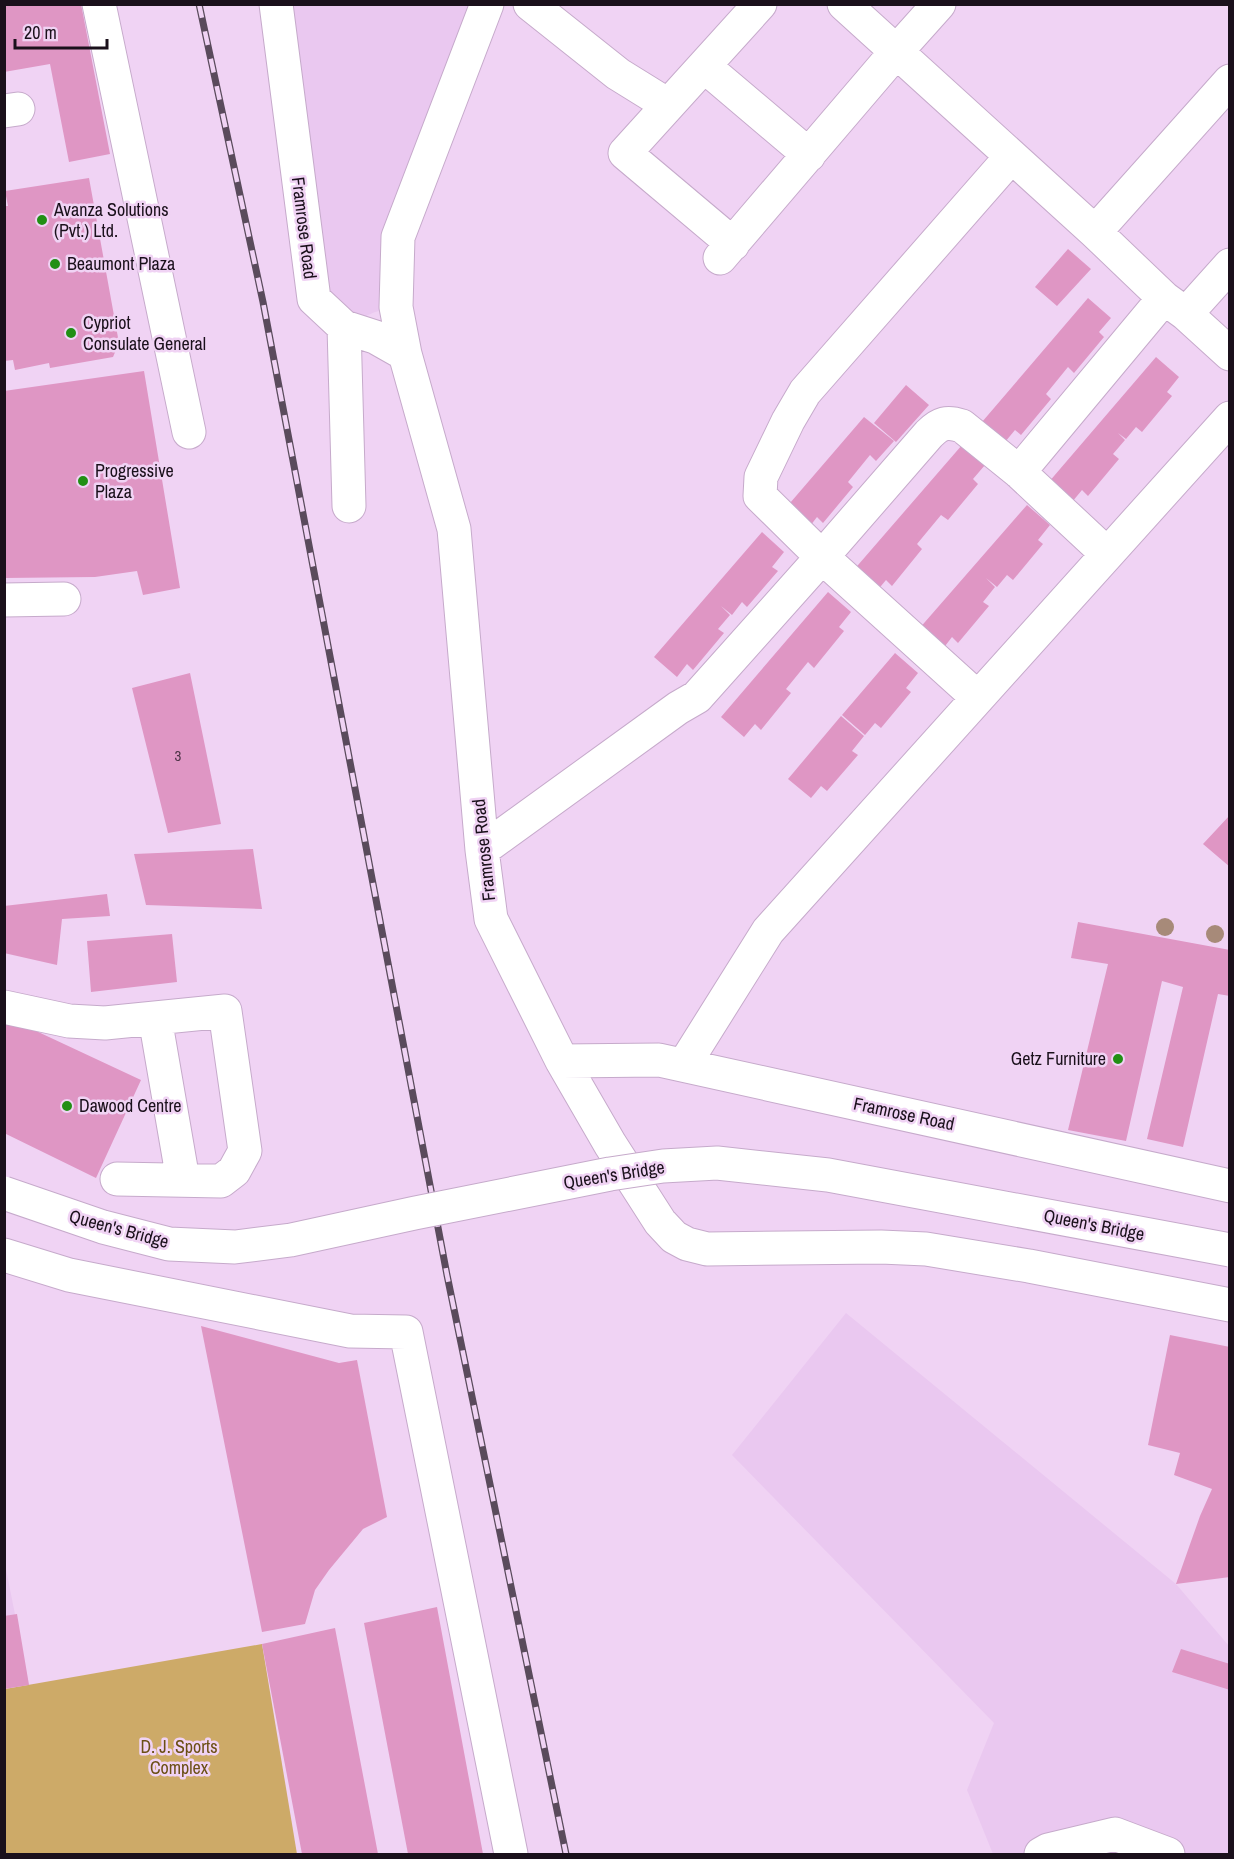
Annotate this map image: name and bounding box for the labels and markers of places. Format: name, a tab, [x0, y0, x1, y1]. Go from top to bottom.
place label: Avanza Solutions (Pvt.) Ltd.	[53, 197, 169, 243]
marker: Avanza Solutions (Pvt.) Ltd.	[35, 213, 49, 227]
place label: Beaumont Plaza	[67, 251, 175, 276]
marker: Beaumont Plaza	[48, 257, 62, 271]
place label: Cypriot Consulate General	[83, 310, 206, 356]
marker: Cypriot Consulate General	[64, 326, 78, 340]
place label: Progressive Plaza	[95, 458, 174, 504]
marker: Progressive Plaza	[76, 474, 90, 488]
place label: Getz Furniture	[1011, 1046, 1106, 1071]
marker: Getz Furniture	[1111, 1052, 1125, 1066]
place label: Dawood Centre	[79, 1093, 182, 1118]
marker: Dawood Centre	[60, 1099, 74, 1113]

